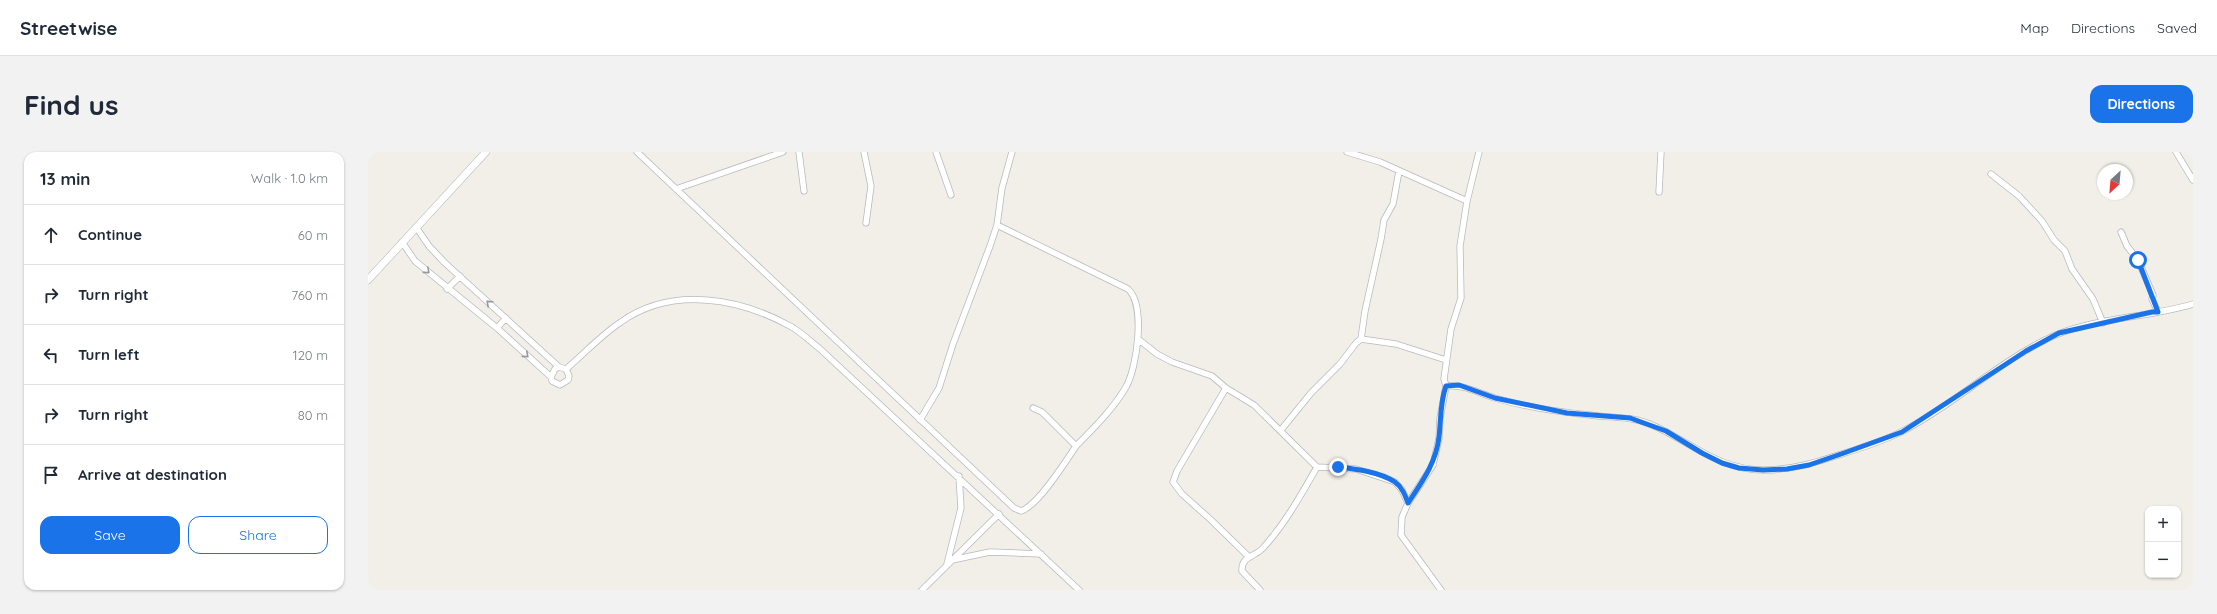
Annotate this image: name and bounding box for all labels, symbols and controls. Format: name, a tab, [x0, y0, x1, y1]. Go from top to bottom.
text: Streetwise	[20, 16, 117, 40]
text: Map	[2020, 19, 2049, 37]
text: Directions	[2071, 19, 2135, 37]
text: Saved	[2157, 19, 2197, 37]
button: Directions	[2090, 85, 2193, 123]
text: Find us	[24, 87, 118, 122]
north arrow	[2097, 164, 2133, 200]
text: 13 min	[40, 168, 90, 189]
text: Walk · 1.0 km	[251, 170, 328, 186]
icon: ahead	[40, 224, 62, 246]
text: Continue	[78, 225, 142, 244]
text: 60 m	[298, 227, 328, 243]
route start	[2129, 251, 2147, 269]
one-way arrow	[422, 266, 430, 273]
icon: right	[40, 284, 62, 306]
text: Turn right	[78, 285, 149, 304]
text: 760 m	[292, 287, 328, 303]
one-way arrow	[486, 300, 494, 308]
icon: left	[40, 344, 62, 366]
text: Turn left	[78, 345, 140, 364]
text: 120 m	[293, 347, 328, 363]
one-way arrow	[521, 350, 529, 358]
icon: right	[40, 404, 62, 426]
text: Turn right	[78, 405, 149, 424]
text: 80 m	[298, 407, 328, 423]
route end	[1329, 458, 1347, 476]
icon: arrive	[40, 464, 62, 486]
text: Arrive at destination	[78, 465, 227, 484]
map controls	[2145, 506, 2181, 578]
button: +	[2145, 506, 2181, 542]
button: Save	[40, 516, 180, 554]
button: Share	[188, 516, 328, 554]
button: −	[2145, 542, 2181, 578]

